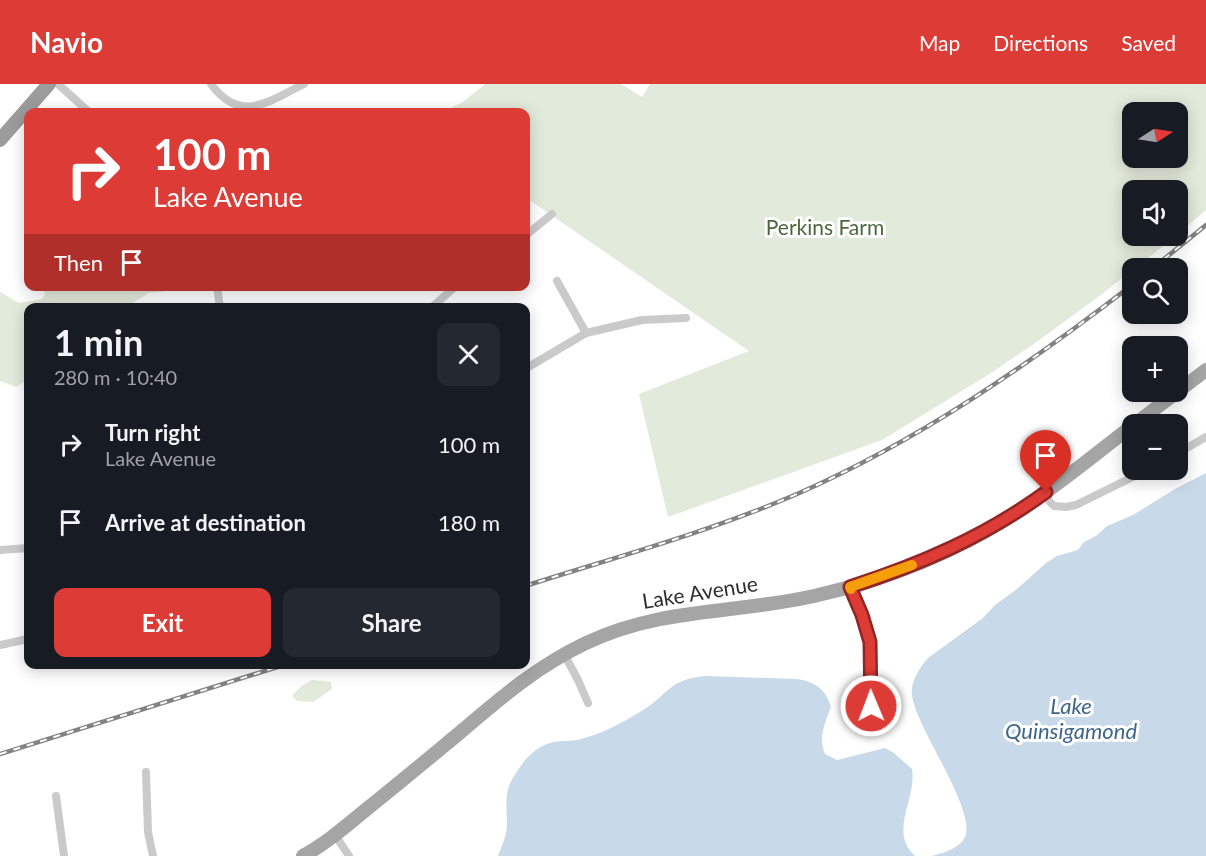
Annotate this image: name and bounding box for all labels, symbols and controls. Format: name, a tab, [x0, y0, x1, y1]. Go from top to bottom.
text: Navio	[30, 25, 103, 59]
text: Map	[919, 30, 960, 55]
text: Directions	[993, 30, 1088, 55]
text: Saved	[1121, 30, 1176, 55]
north arrow	[1122, 102, 1188, 168]
map controls	[1122, 102, 1188, 480]
text: 100 m	[153, 129, 271, 179]
icon: right	[54, 132, 132, 210]
text: Lake Avenue	[153, 180, 303, 213]
button: sound	[1122, 180, 1188, 246]
park label: Perkins Farm	[766, 214, 884, 239]
icon: arrive	[115, 246, 148, 279]
text: Then	[54, 249, 103, 276]
button: search	[1122, 258, 1188, 324]
text: 1 min	[54, 320, 143, 364]
button: close	[437, 323, 500, 386]
button: +	[1122, 336, 1188, 402]
text: 280 m · 10:40	[54, 365, 177, 389]
button: −	[1122, 414, 1188, 480]
text: Turn right	[105, 419, 200, 446]
icon: right	[54, 428, 87, 461]
pin	[1020, 430, 1071, 492]
text: 100 m	[438, 431, 500, 458]
icon: arrive	[1029, 439, 1062, 472]
text: Lake Avenue	[105, 446, 216, 470]
icon: arrive	[54, 506, 87, 539]
text: Arrive at destination	[105, 509, 306, 536]
text: 180 m	[438, 509, 500, 536]
street label: Lake Avenue	[640, 570, 759, 613]
button: Exit	[54, 588, 271, 657]
button: Share	[283, 588, 500, 657]
position arrow	[839, 674, 903, 738]
water label: Lake Quinsigamond	[1005, 692, 1137, 744]

